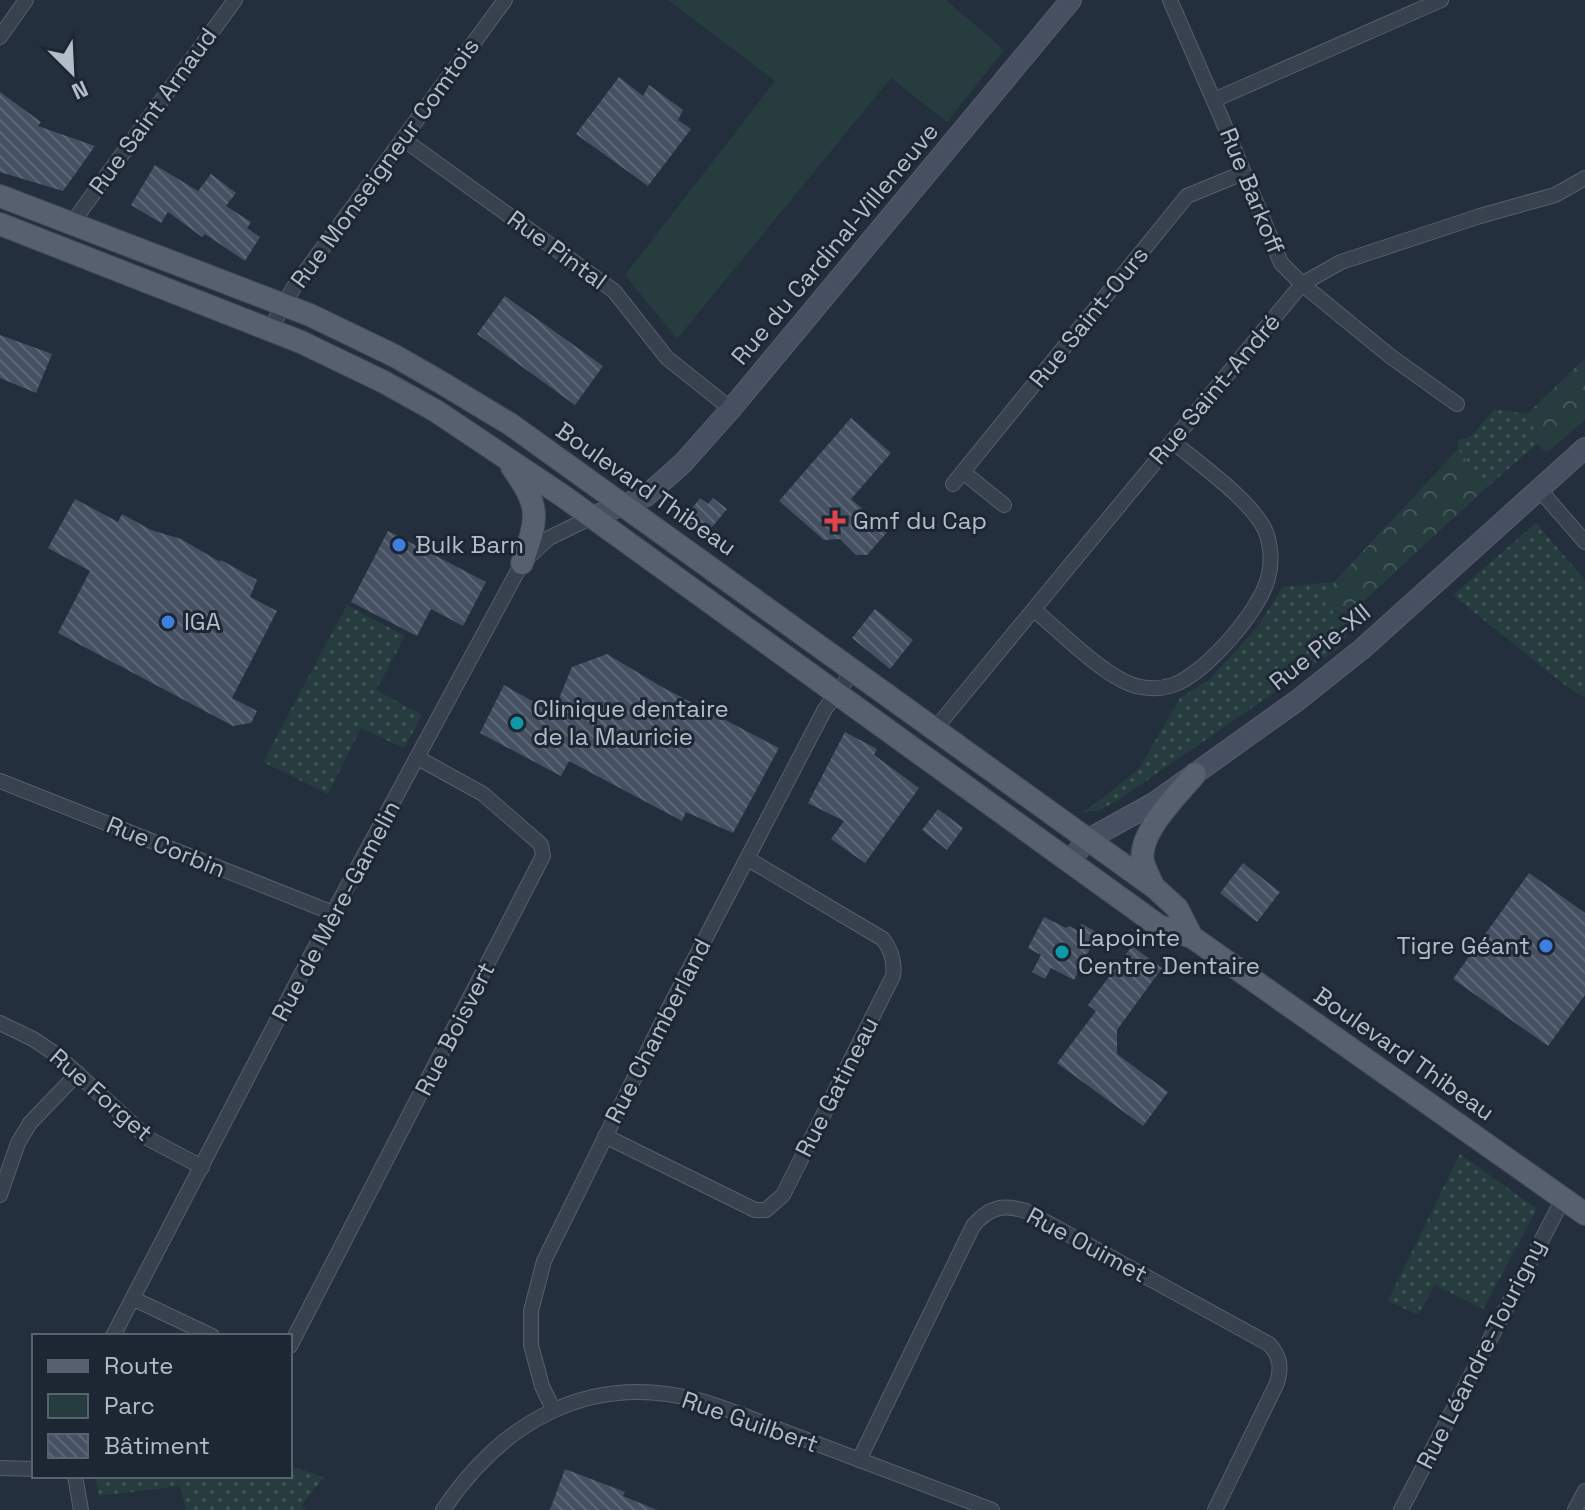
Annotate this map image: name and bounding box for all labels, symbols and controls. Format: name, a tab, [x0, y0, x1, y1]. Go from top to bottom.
street label: Rue Saint Arnaud	[82, 21, 223, 200]
street label: Rue Monseigneur Comtois	[283, 31, 486, 294]
north arrow	[32, 32, 112, 112]
text: N	[68, 74, 93, 106]
street label: Rue du Cardinal-Villeneuve	[724, 116, 945, 371]
street label: Rue Barkoff	[1213, 123, 1292, 259]
street label: Rue Pintal	[501, 203, 613, 296]
street label: Rue Saint-Ours	[1022, 240, 1155, 394]
street label: Rue Saint-André	[1142, 307, 1287, 471]
street label: Boulevard Thibeau	[550, 415, 743, 563]
place label: Gmf du Cap	[853, 505, 987, 536]
marker: Gmf du Cap	[824, 510, 846, 532]
place label: Bulk Barn	[415, 529, 524, 560]
marker: Bulk Barn	[390, 536, 408, 554]
street label: Rue Pie-XII	[1263, 596, 1377, 697]
place label: IGA	[184, 606, 221, 637]
marker: IGA	[159, 613, 177, 631]
place label: Clinique dentaire de la Mauricie	[533, 693, 729, 752]
marker: Clinique dentaire de la Mauricie	[508, 714, 526, 732]
street label: Rue de Mère-Gamelin	[264, 795, 407, 1027]
street label: Rue Corbin	[102, 809, 230, 884]
place label: Lapointe Centre Dentaire	[1078, 922, 1260, 981]
place label: Tigre Géant	[1397, 930, 1530, 961]
street label: Rue Chamberland	[598, 933, 718, 1128]
marker: Tigre Géant	[1537, 937, 1555, 955]
marker: Lapointe Centre Dentaire	[1053, 943, 1071, 961]
street label: Rue Boisvert	[408, 957, 501, 1101]
street label: Boulevard Thibeau	[1308, 980, 1501, 1128]
street label: Rue Gatineau	[788, 1012, 885, 1162]
street label: Rue Forget	[43, 1041, 159, 1148]
street label: Rue Ouimet	[1022, 1200, 1153, 1289]
street label: Rue Léandre-Tourigny	[1409, 1234, 1552, 1474]
legend	[32, 1334, 292, 1478]
text: Route	[104, 1350, 173, 1381]
street label: Rue Guilbert	[678, 1384, 822, 1459]
text: Parc	[104, 1390, 155, 1421]
text: Bâtiment	[104, 1430, 210, 1461]

